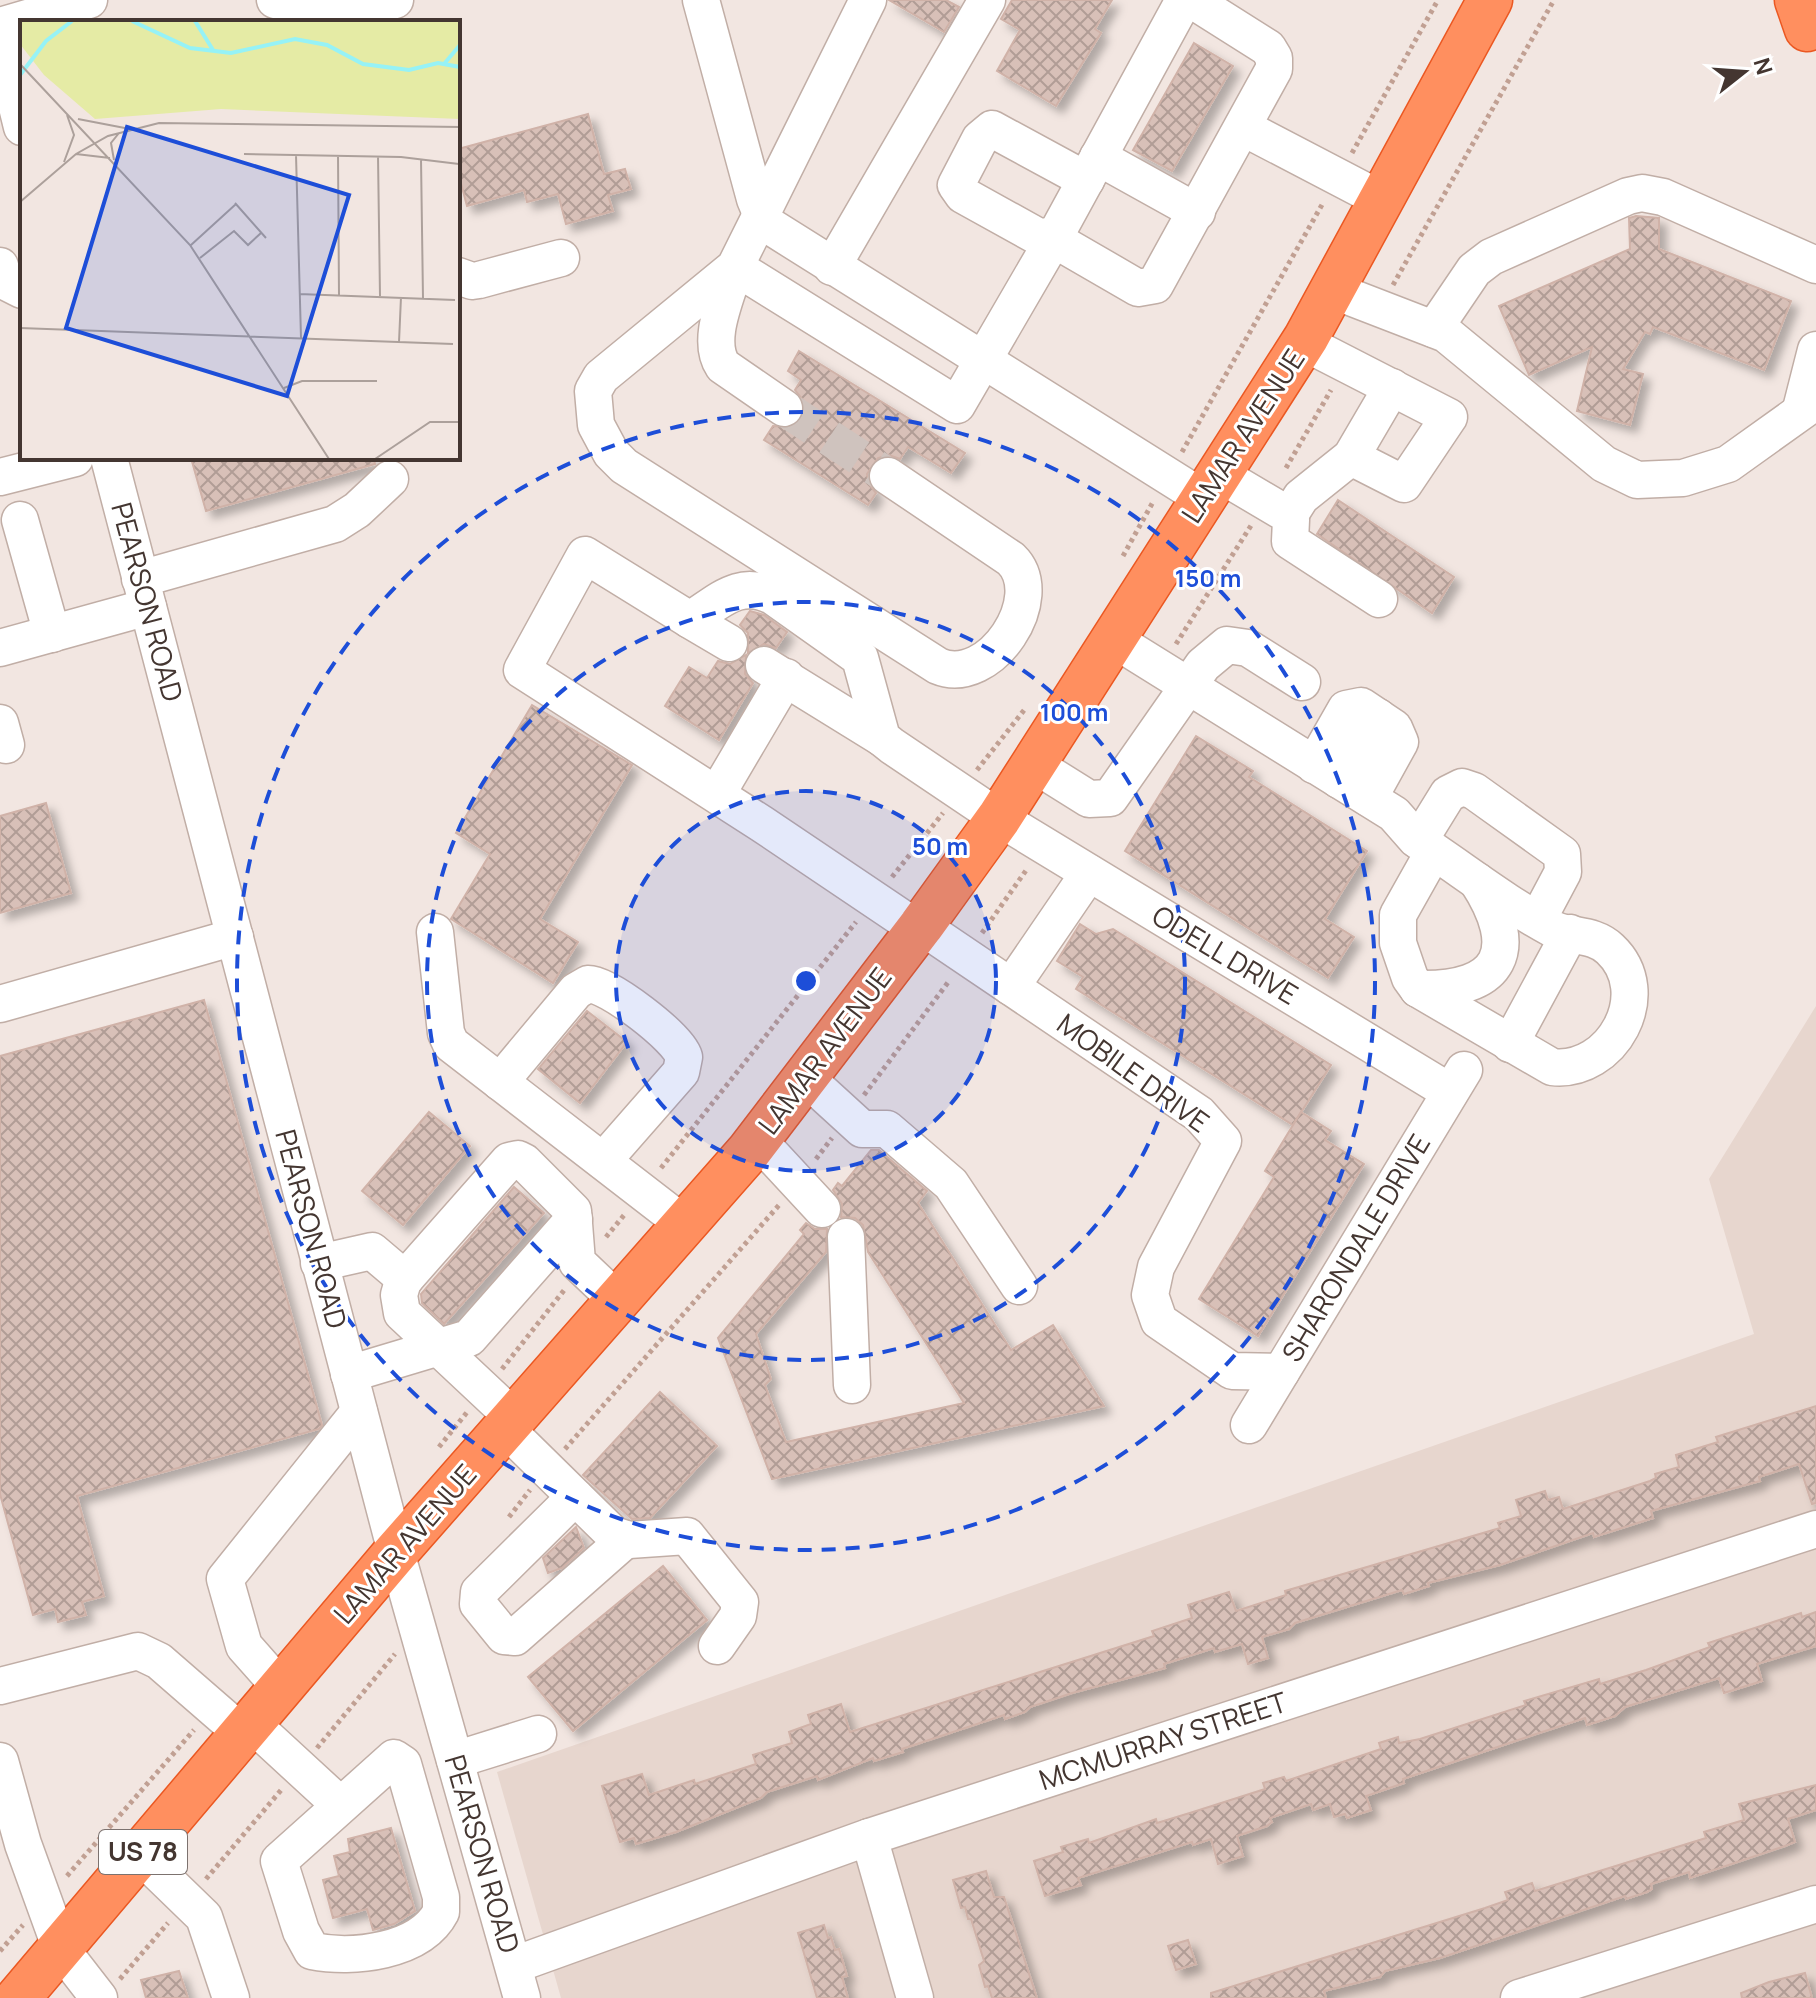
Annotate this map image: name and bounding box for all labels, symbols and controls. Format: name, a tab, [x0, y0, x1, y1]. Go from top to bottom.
inset map	[20, 20, 460, 460]
north arrow	[1704, 32, 1784, 112]
text: N	[1746, 54, 1780, 78]
street label: LAMAR AVENUE	[1172, 341, 1313, 530]
street label: PEARSON ROAD	[103, 498, 193, 705]
text: 150 m	[1175, 561, 1241, 594]
text: 100 m	[1040, 695, 1108, 728]
text: 50 m	[912, 829, 968, 862]
street label: ODELL DRIVE	[1146, 896, 1305, 1013]
street label: LAMAR AVENUE	[749, 959, 900, 1142]
centre of rings	[792, 967, 820, 995]
street label: MOBILE DRIVE	[1050, 1004, 1217, 1140]
street label: PEARSON ROAD	[267, 1125, 357, 1332]
street label: SHARONDALE DRIVE	[1272, 1127, 1438, 1368]
street label: LAMAR AVENUE	[324, 1455, 484, 1631]
street label: MCMURRAY STREET	[1034, 1682, 1292, 1798]
street label: PEARSON ROAD	[437, 1750, 529, 1957]
road number: US 78	[99, 1830, 187, 1874]

